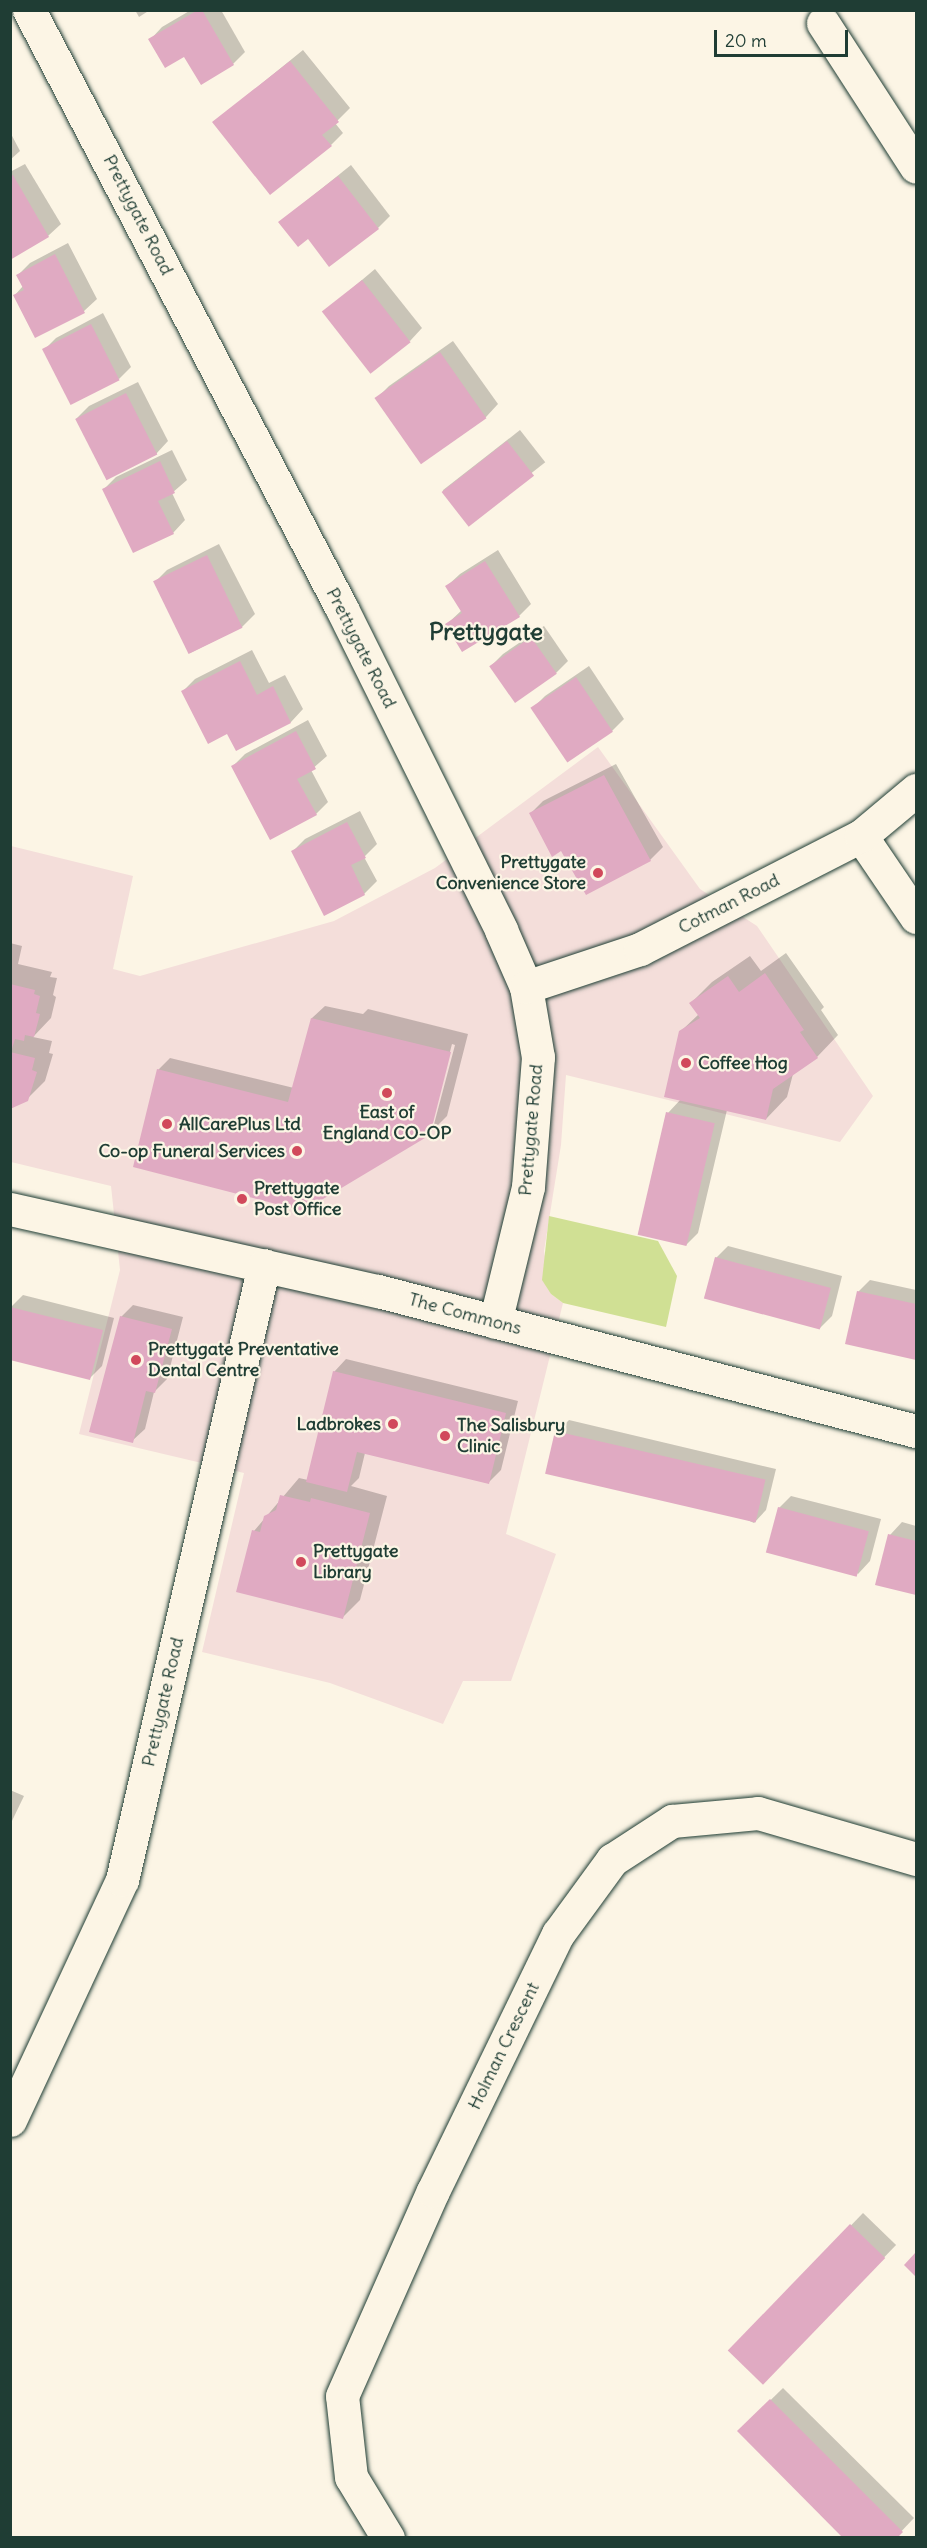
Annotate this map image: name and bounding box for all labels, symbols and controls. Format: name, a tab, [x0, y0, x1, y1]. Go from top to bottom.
scale bar	[717, 18, 850, 56]
text: 20 m	[725, 29, 767, 52]
street label: Prettygate Road	[98, 151, 178, 279]
street label: Prettygate Road	[321, 584, 401, 712]
district label: Prettygate	[429, 618, 543, 646]
place label: Prettygate Convenience Store	[436, 852, 586, 894]
marker: Prettygate Convenience Store	[591, 866, 605, 880]
street label: Cotman Road	[675, 869, 783, 939]
place label: Coffee Hog	[698, 1052, 788, 1074]
marker: Coffee Hog	[679, 1056, 693, 1070]
street label: Prettygate Road	[514, 1063, 548, 1197]
marker: East of England CO-OP	[380, 1086, 394, 1100]
place label: East of England CO-OP	[323, 1102, 451, 1144]
place label: AllCarePlus Ltd	[179, 1113, 301, 1135]
marker: AllCarePlus Ltd	[160, 1117, 174, 1131]
place label: Co-op Funeral Services	[98, 1140, 285, 1162]
marker: Co-op Funeral Services	[290, 1144, 304, 1158]
place label: Prettygate Post Office	[254, 1178, 341, 1220]
marker: Prettygate Post Office	[235, 1192, 249, 1206]
street label: The Commons	[406, 1289, 524, 1339]
place label: Prettygate Preventative Dental Centre	[148, 1339, 339, 1382]
marker: Prettygate Preventative Dental Centre	[129, 1353, 143, 1367]
place label: Ladbrokes	[296, 1413, 381, 1435]
place label: The Salisbury Clinic	[457, 1415, 565, 1458]
marker: Ladbrokes	[386, 1417, 400, 1431]
marker: The Salisbury Clinic	[438, 1429, 452, 1443]
place label: Prettygate Library	[313, 1541, 399, 1584]
marker: Prettygate Library	[294, 1555, 308, 1569]
street label: Prettygate Road	[138, 1635, 188, 1769]
street label: Holman Crescent	[464, 1979, 544, 2113]

